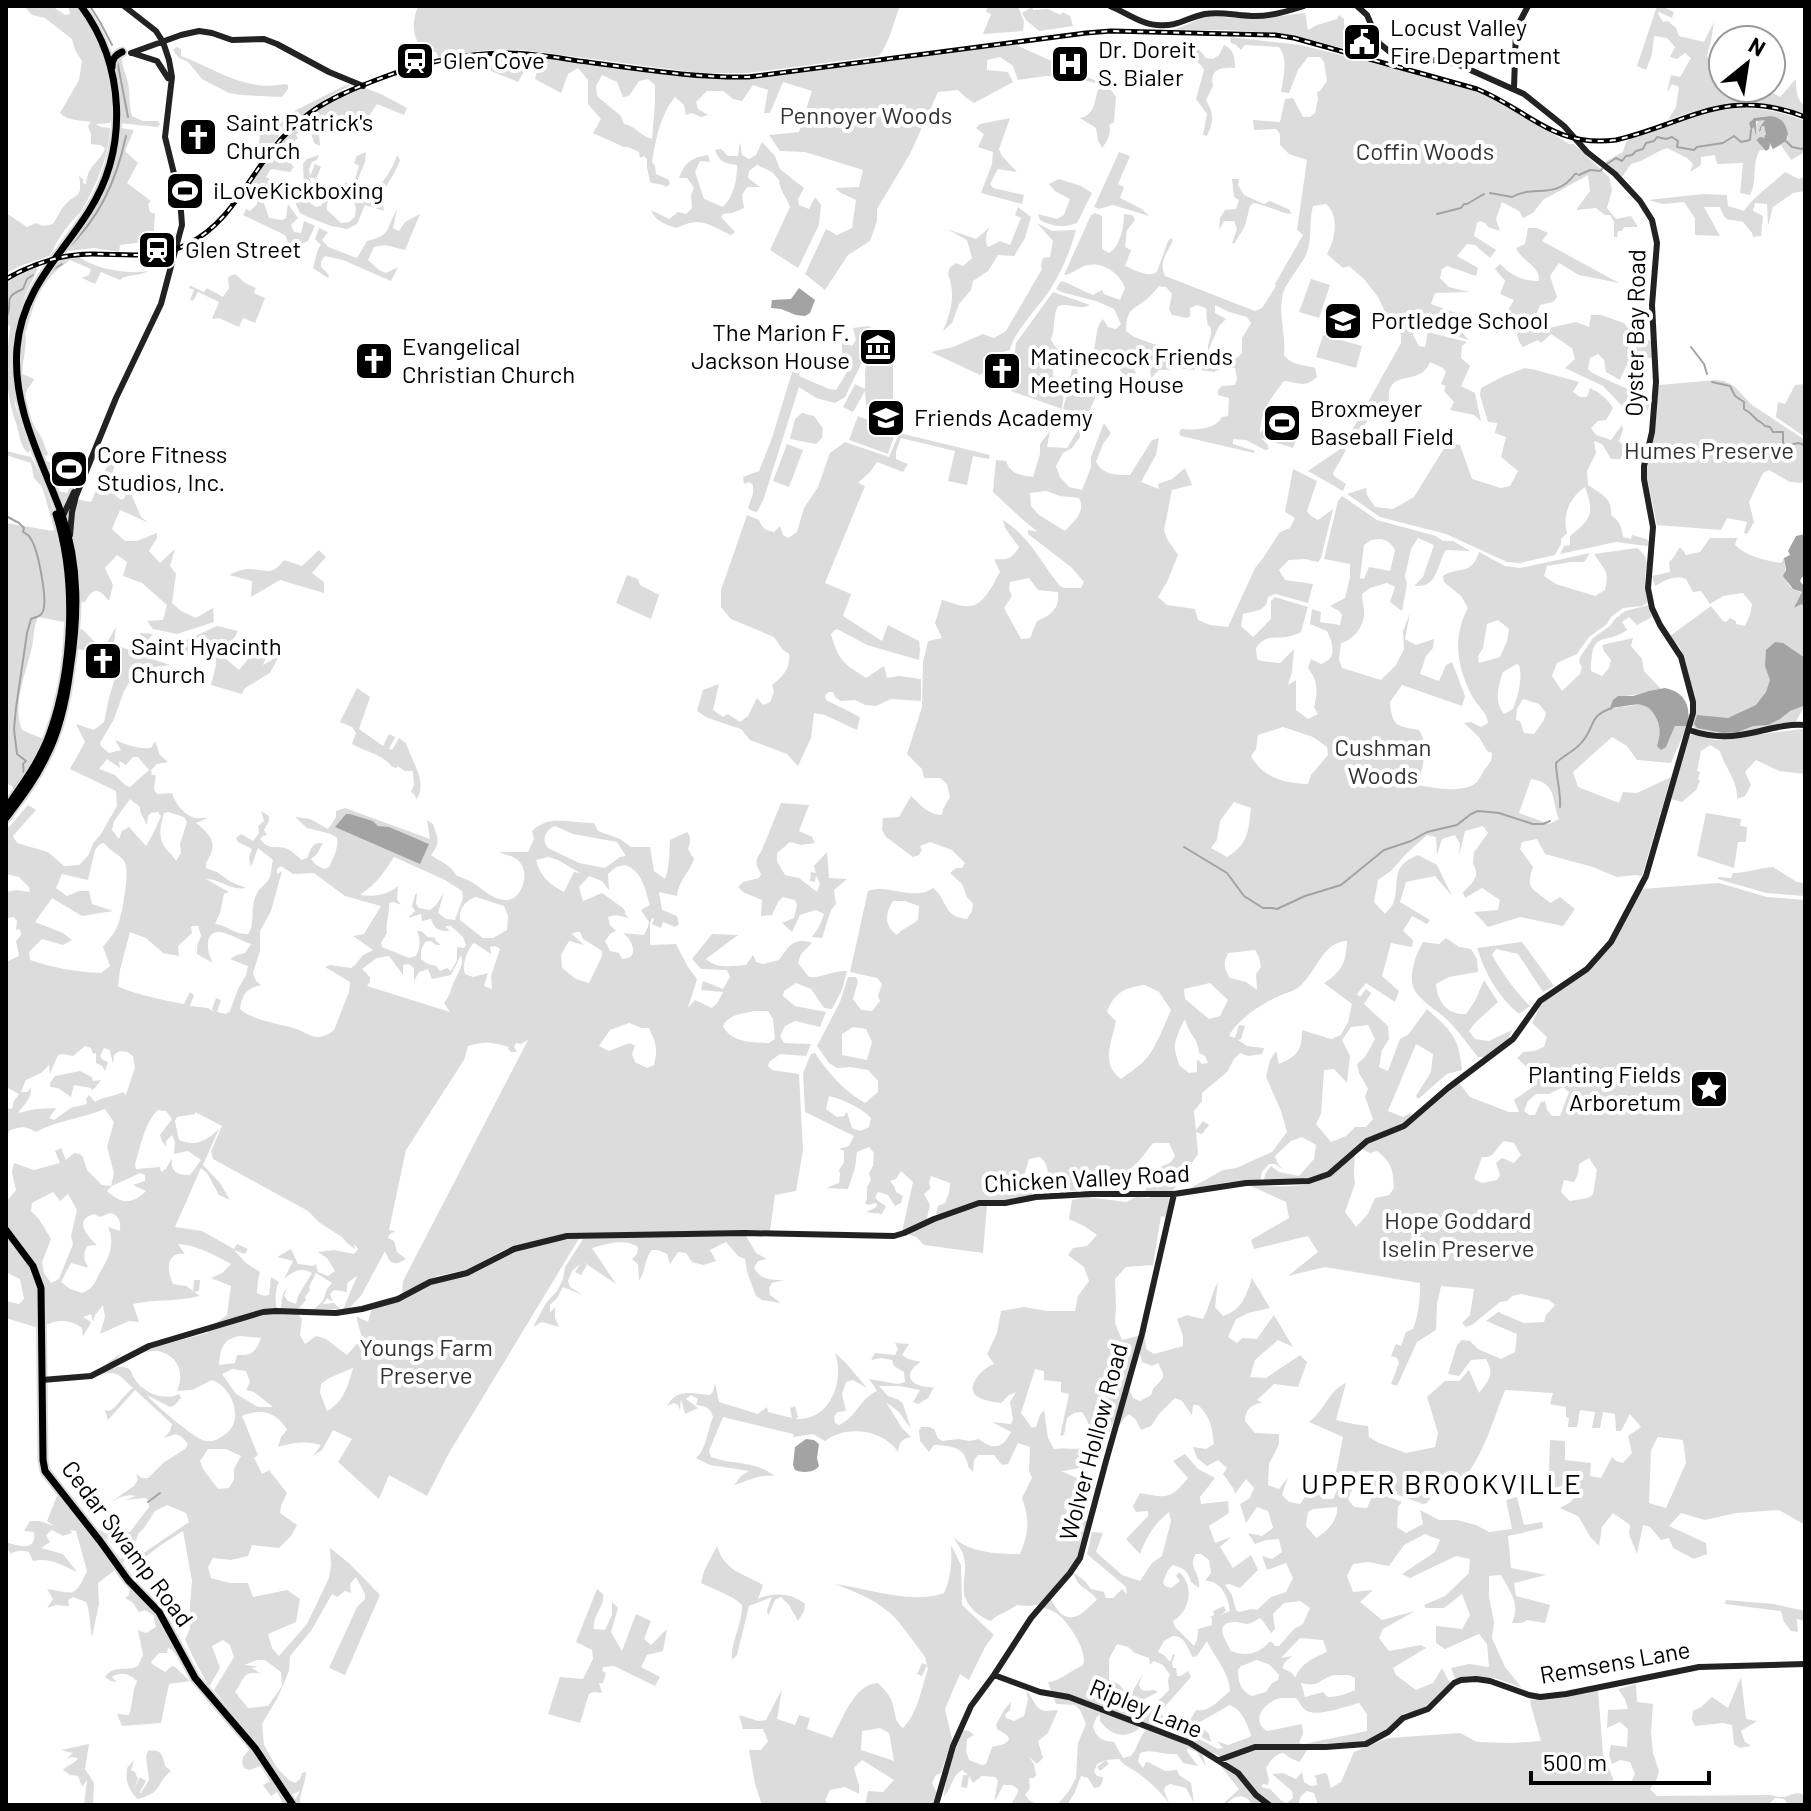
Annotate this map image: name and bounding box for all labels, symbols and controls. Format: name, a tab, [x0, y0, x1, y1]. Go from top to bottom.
place label: Locust Valley Fire Department	[1390, 12, 1561, 69]
public building icon: Locust Valley Fire Department	[1341, 21, 1383, 63]
north arrow	[1707, 24, 1787, 104]
text: N	[1745, 31, 1770, 61]
place label: Dr. Doreit S. Bialer	[1098, 34, 1196, 91]
station icon: Glen Cove	[394, 40, 436, 82]
hospital icon: Dr. Doreit S. Bialer	[1049, 43, 1091, 85]
place label: Glen Cove	[443, 45, 545, 74]
park label: Pennoyer Woods	[780, 100, 952, 129]
place label: Saint Patrick's Church	[226, 107, 373, 164]
church icon: Saint Patrick's Church	[177, 116, 219, 158]
park label: Coffin Woods	[1356, 136, 1494, 165]
sports icon: iLoveKickboxing	[164, 170, 206, 212]
place label: iLoveKickboxing	[213, 175, 384, 204]
station icon: Glen Street	[136, 229, 178, 271]
place label: Glen Street	[185, 234, 301, 263]
street label: Oyster Bay Road	[1619, 249, 1650, 417]
school or university icon: Portledge School	[1322, 300, 1364, 342]
place label: Portledge School	[1371, 305, 1548, 334]
place label: The Marion F. Jackson House	[691, 317, 850, 374]
museum icon: The Marion F. Jackson House	[857, 326, 899, 368]
place label: Evangelical Christian Church	[402, 331, 575, 388]
church icon: Evangelical Christian Church	[353, 340, 395, 382]
place label: Matinecock Friends Meeting House	[1030, 341, 1233, 398]
church icon: Matinecock Friends Meeting House	[981, 350, 1023, 392]
place label: Broxmeyer Baseball Field	[1310, 393, 1454, 450]
school or university icon: Friends Academy	[865, 397, 907, 439]
place label: Friends Academy	[914, 402, 1093, 431]
sports icon: Broxmeyer Baseball Field	[1261, 402, 1303, 444]
park label: Humes Preserve	[1624, 435, 1794, 464]
place label: Core Fitness Studios, Inc.	[97, 439, 227, 496]
sports icon: Core Fitness Studios, Inc.	[48, 448, 90, 490]
place label: Saint Hyacinth Church	[131, 631, 282, 688]
church icon: Saint Hyacinth Church	[82, 640, 124, 682]
park label: Cushman Woods	[1335, 732, 1431, 789]
place label: Planting Fields Arboretum	[1528, 1059, 1681, 1116]
place icon: Planting Fields Arboretum	[1688, 1068, 1730, 1110]
street label: Chicken Valley Road	[983, 1158, 1190, 1197]
park label: Hope Goddard Iselin Preserve	[1382, 1205, 1534, 1262]
park label: Youngs Farm Preserve	[359, 1332, 493, 1389]
street label: Wolver Hollow Road	[1052, 1340, 1133, 1544]
street label: Cedar Swamp Road	[56, 1454, 200, 1632]
district label: UPPER BROOKVILLE	[1301, 1466, 1583, 1500]
street label: Remsens Lane	[1537, 1634, 1692, 1689]
street label: Ripley Lane	[1086, 1672, 1207, 1743]
scale bar	[1531, 1735, 1709, 1785]
text: 500 m	[1543, 1747, 1607, 1776]

